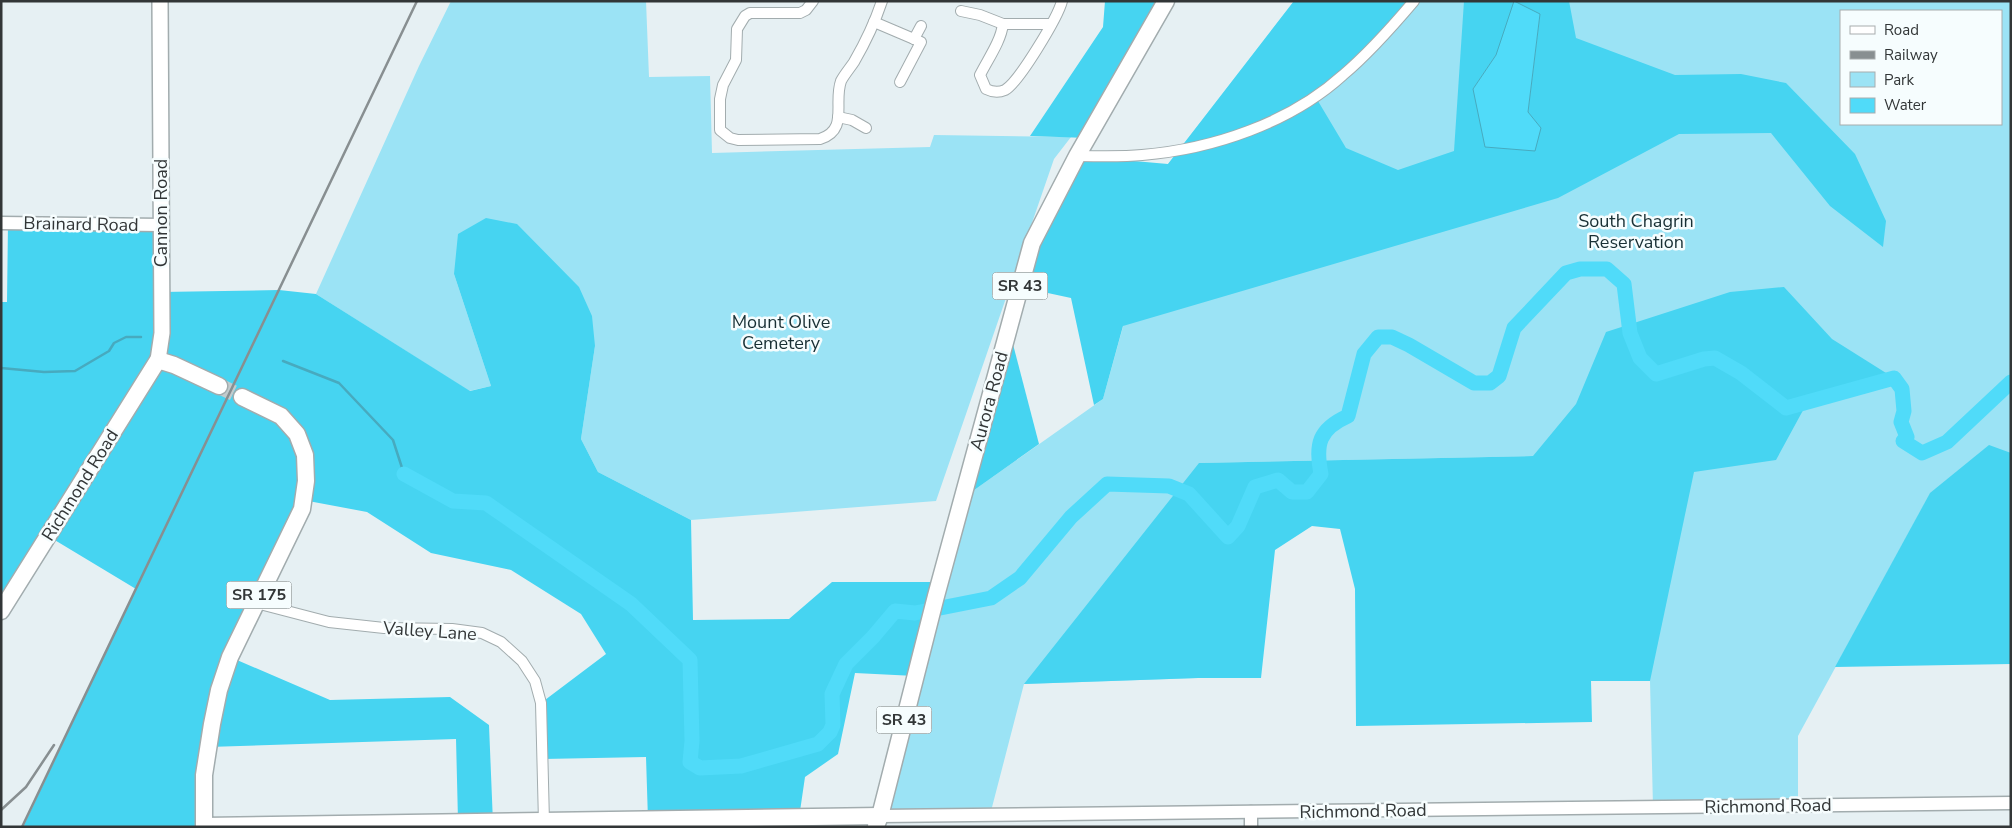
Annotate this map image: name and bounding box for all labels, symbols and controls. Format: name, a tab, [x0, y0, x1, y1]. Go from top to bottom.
legend	[1840, 10, 2002, 125]
text: Road	[1884, 20, 1919, 40]
text: Railway	[1884, 45, 1938, 65]
text: Park	[1884, 70, 1914, 90]
text: Water	[1884, 95, 1927, 115]
street label: Cannon Road	[149, 159, 173, 267]
park label: South Chagrin Reservation	[1578, 209, 1694, 254]
street label: Brainard Road	[23, 211, 139, 237]
road number: SR 43	[992, 272, 1048, 300]
park label: Mount Olive Cemetery	[732, 310, 830, 355]
street label: Aurora Road	[964, 349, 1014, 453]
street label: Richmond Road	[36, 425, 124, 545]
road number: SR 175	[226, 582, 292, 608]
street label: Valley Lane	[381, 616, 478, 646]
road number: SR 43	[876, 706, 932, 734]
street label: Richmond Road	[1704, 793, 1832, 819]
street label: Richmond Road	[1299, 798, 1427, 824]

